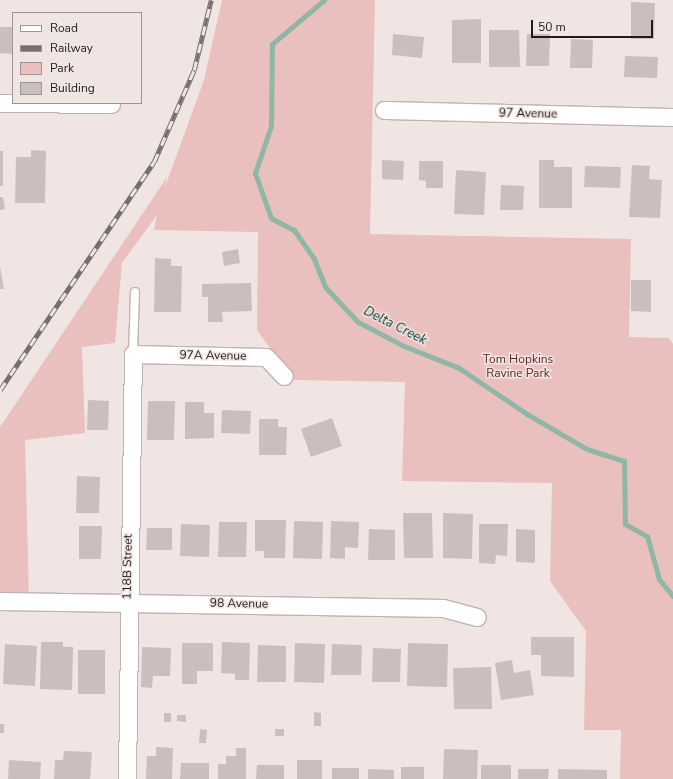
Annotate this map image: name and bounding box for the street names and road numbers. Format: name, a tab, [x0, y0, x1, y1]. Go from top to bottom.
street label: 97 Avenue	[499, 106, 557, 122]
street label: 97A Avenue	[179, 348, 247, 364]
street label: 118B Street	[120, 534, 136, 600]
street label: 98 Avenue	[210, 596, 268, 612]

